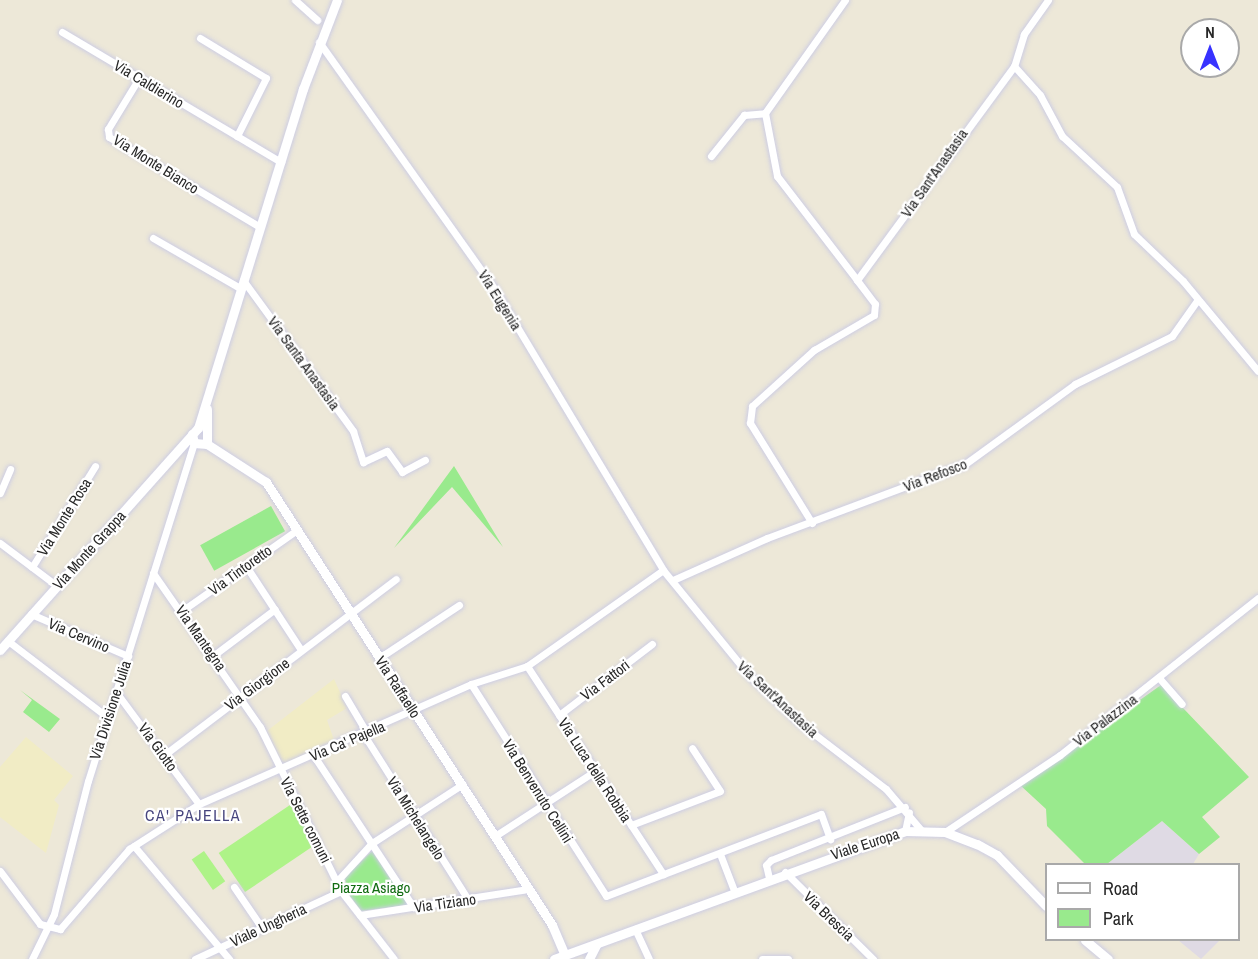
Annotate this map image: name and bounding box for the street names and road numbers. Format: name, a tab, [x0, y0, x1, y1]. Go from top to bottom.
street label: Via Caldierino	[111, 56, 187, 112]
street label: Via Sant'Anastasia	[897, 125, 971, 221]
street label: Via Monte Bianco	[110, 131, 202, 197]
street label: Via Eugenia	[474, 267, 526, 333]
street label: Via Santa Anastasia	[264, 312, 344, 414]
street label: Via Refosco	[901, 455, 969, 495]
street label: Via Monte Rosa	[33, 475, 95, 559]
street label: Via Monte Grappa	[49, 507, 129, 593]
street label: Via Tintoretto	[205, 541, 275, 599]
street label: Via Mantegna	[172, 602, 230, 674]
street label: Via Cervino	[46, 614, 112, 656]
street label: Via Raffaello	[371, 653, 425, 721]
street label: Via Giorgione	[221, 654, 293, 714]
street label: Via Fattori	[577, 656, 633, 704]
street label: Via Sant'Anastasia	[734, 657, 822, 741]
street label: Via Divisione Julia	[86, 658, 134, 762]
street label: Via Palazzina	[1069, 690, 1141, 750]
street label: Via Luca della Robbia	[555, 714, 635, 826]
street label: Via Ca' Pajella	[307, 717, 387, 765]
street label: Via Giotto	[135, 719, 181, 775]
street label: Via Benvenuto Cellini	[499, 736, 577, 846]
street label: Via Michelangelo	[383, 773, 449, 863]
street label: Via Sette comuni	[277, 774, 335, 866]
street label: Viale Europa	[829, 824, 901, 864]
street label: Via Brescia	[800, 888, 858, 944]
street label: Via Tiziano	[413, 890, 477, 916]
street label: Viale Ungheria	[227, 900, 309, 950]

